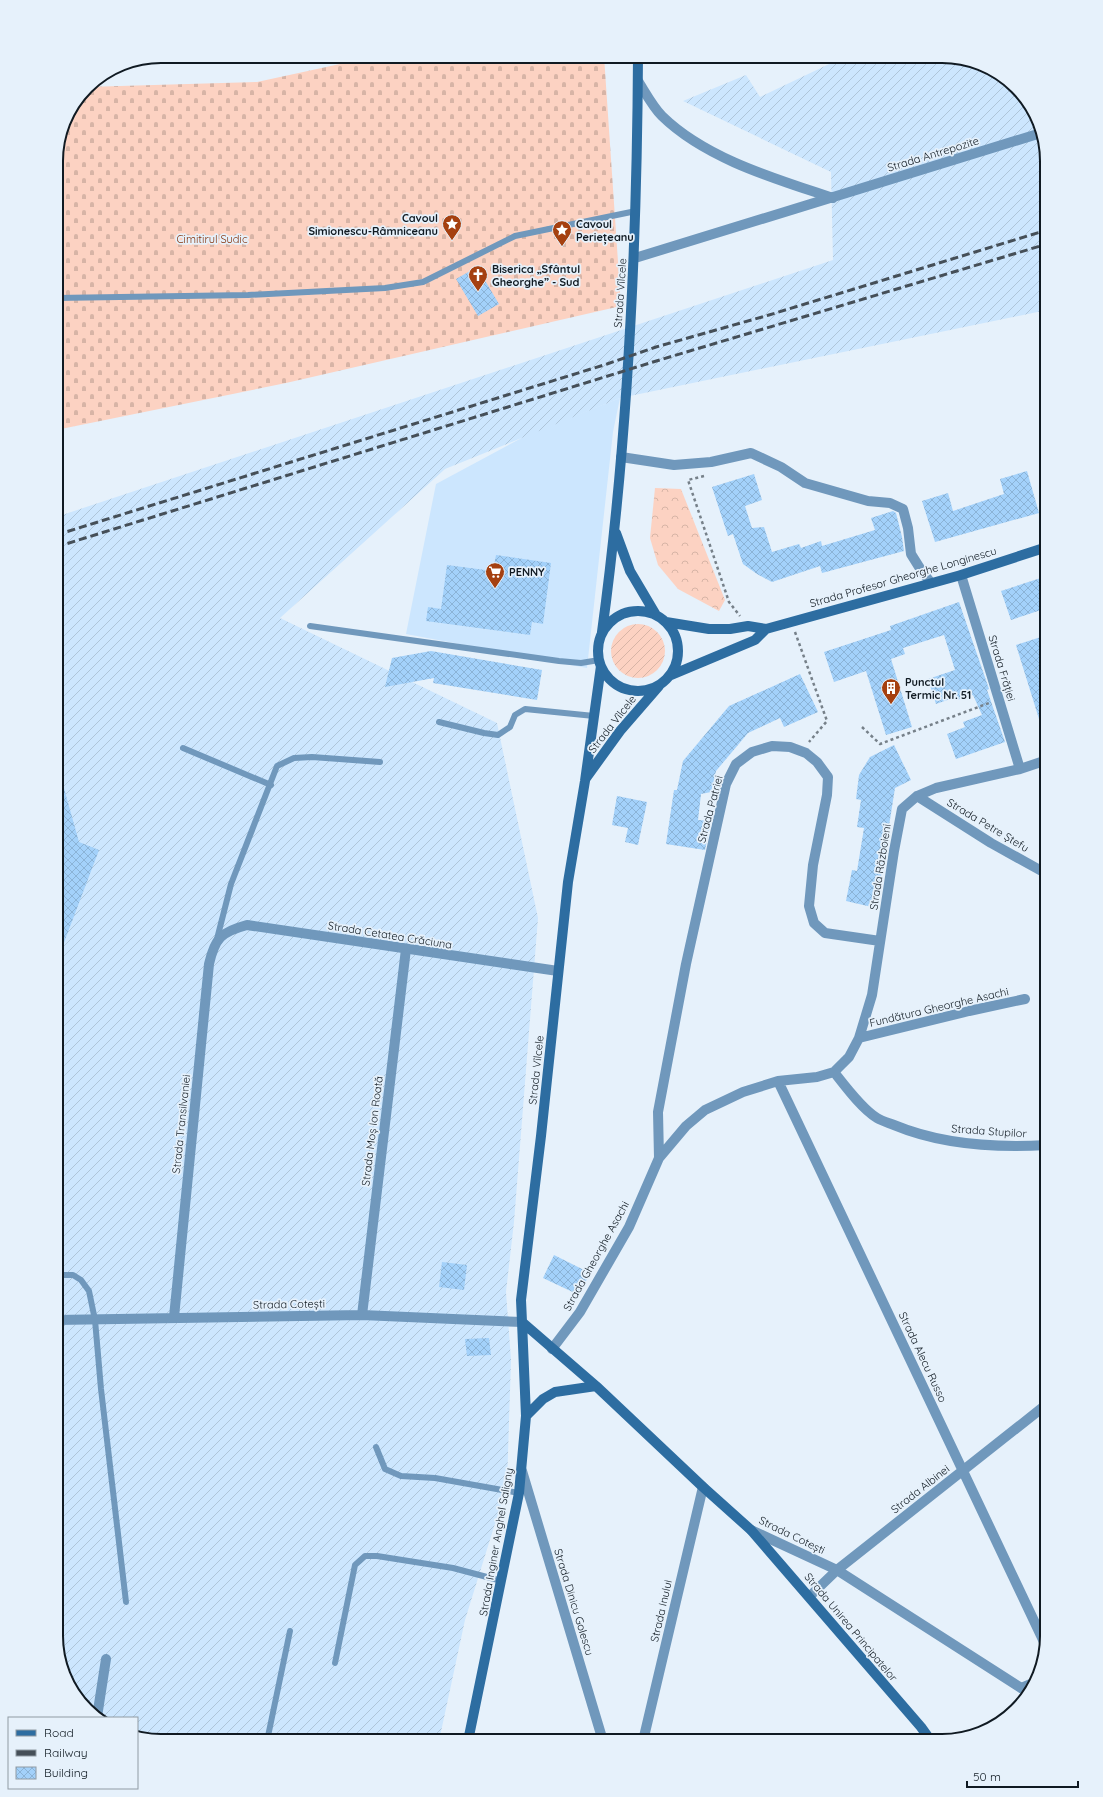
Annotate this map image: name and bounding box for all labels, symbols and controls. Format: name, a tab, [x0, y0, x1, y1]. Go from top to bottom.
street label: Strada Antrepozite	[885, 133, 981, 175]
place label: Cavoul Simionescu-Râmniceanu	[308, 211, 438, 238]
place icon: Cavoul Simionescu-Râmniceanu	[441, 213, 463, 241]
place label: Cavoul Periețeanu	[576, 217, 634, 245]
place icon: Cavoul Periețeanu	[551, 219, 573, 247]
park label: Cimitirul Sudic	[176, 232, 248, 246]
street label: Strada Vîlcele	[611, 258, 629, 328]
place label: Biserica „Sfântul Gheorghe” - Sud	[492, 262, 580, 289]
church icon: Biserica „Sfântul Gheorghe” - Sud	[467, 264, 489, 292]
street label: Strada Profesor Gheorghe Longinescu	[808, 544, 998, 610]
supermarket icon: PENNY	[484, 561, 506, 589]
place label: PENNY	[509, 565, 545, 579]
street label: Strada Frăției	[985, 633, 1019, 703]
place label: Punctul Termic Nr. 51	[905, 675, 971, 702]
building icon: Punctul Termic Nr. 51	[880, 677, 902, 705]
street label: Strada Vîlcele	[585, 692, 639, 756]
street label: Strada Patriei	[694, 774, 726, 844]
street label: Strada Petre Ștefu	[945, 795, 1031, 855]
street label: Strada Războieni	[866, 823, 894, 911]
street label: Strada Cetatea Crăciuna	[327, 918, 453, 952]
street label: Fundătura Gheorghe Asachi	[868, 984, 1010, 1030]
street label: Strada Vîlcele	[525, 1035, 547, 1105]
street label: Strada Transilvaniei	[169, 1074, 193, 1174]
street label: Strada Moș Ion Roată	[358, 1075, 386, 1187]
street label: Strada Stupilor	[951, 1121, 1028, 1141]
street label: Strada Gheorghe Asachi	[560, 1199, 632, 1313]
street label: Strada Cotești	[253, 1296, 325, 1312]
street label: Strada Alecu Russo	[896, 1310, 950, 1405]
street label: Strada Albinei	[888, 1462, 952, 1516]
street label: Strada Inginer Anghel Saligny	[476, 1467, 516, 1617]
street label: Strada Cotești	[757, 1513, 827, 1557]
street label: Strada Dinicu Golescu	[551, 1547, 597, 1657]
street label: Strada Unirea Principatelor	[801, 1570, 901, 1685]
street label: Strada Inului	[647, 1578, 675, 1644]
legend	[8, 1717, 138, 1789]
text: Road	[44, 1725, 74, 1740]
text: Railway	[44, 1745, 88, 1760]
scale bar	[967, 1763, 1078, 1789]
text: Building	[44, 1765, 88, 1780]
text: 50 m	[973, 1769, 1001, 1784]

